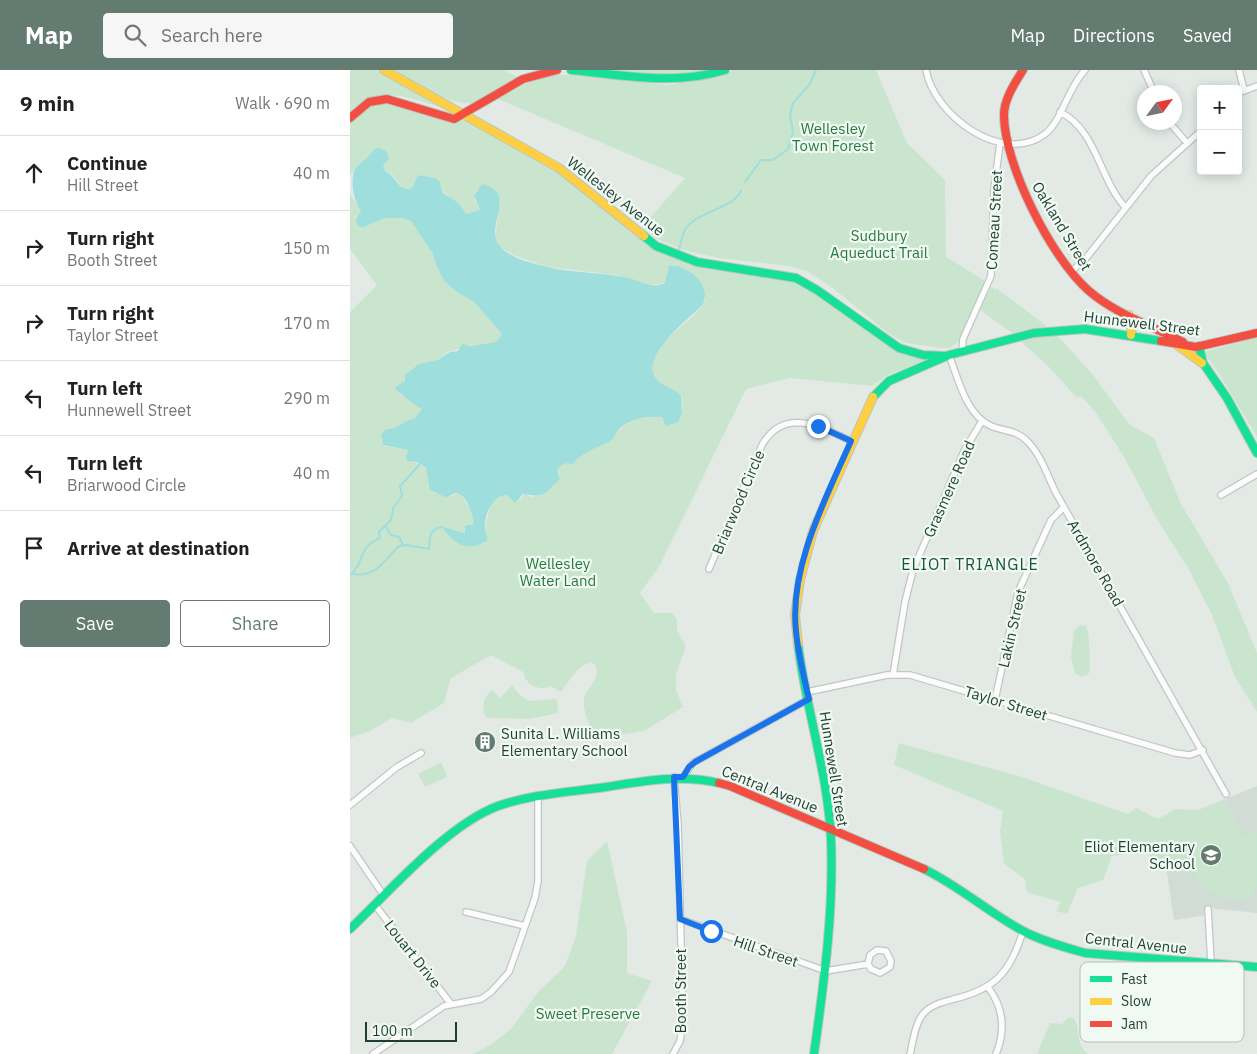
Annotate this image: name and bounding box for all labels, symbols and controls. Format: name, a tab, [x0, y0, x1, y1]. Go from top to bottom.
search box	[103, 13, 453, 58]
text: Map	[25, 19, 73, 51]
icon: search	[121, 21, 149, 49]
text: Search here	[161, 23, 263, 47]
text: Map	[1010, 24, 1045, 47]
text: Directions	[1073, 24, 1155, 47]
text: Saved	[1183, 24, 1232, 47]
north arrow	[1137, 85, 1182, 130]
map controls	[1197, 85, 1242, 175]
button: +	[1197, 85, 1242, 130]
text: 9 min	[20, 89, 75, 117]
text: Walk · 690 m	[235, 93, 330, 113]
park label: Wellesley Town Forest	[792, 119, 874, 155]
button: −	[1197, 130, 1242, 175]
text: Continue	[67, 151, 147, 175]
street label: Wellesley Avenue	[564, 152, 668, 240]
icon: ahead	[20, 159, 48, 187]
text: 40 m	[293, 163, 330, 183]
street label: Comeau Street	[982, 169, 1006, 271]
text: Hill Street	[67, 175, 139, 195]
street label: Oakland Street	[1028, 178, 1096, 274]
text: Turn right	[67, 226, 154, 250]
park label: Sudbury Aqueduct Trail	[830, 226, 928, 262]
icon: right	[20, 234, 48, 262]
text: 150 m	[283, 238, 330, 258]
text: Booth Street	[67, 250, 158, 270]
text: Turn right	[67, 301, 154, 325]
street label: Hunnewell Street	[1083, 306, 1201, 340]
icon: right	[20, 309, 48, 337]
text: 170 m	[283, 313, 330, 333]
text: Taylor Street	[67, 325, 158, 345]
text: Turn left	[67, 376, 143, 400]
icon: left	[20, 384, 48, 412]
text: 290 m	[283, 388, 330, 408]
text: Hunnewell Street	[67, 400, 192, 420]
route end	[807, 415, 830, 438]
street label: Grasmere Road	[919, 438, 979, 540]
street label: Briarwood Circle	[707, 447, 769, 557]
text: Turn left	[67, 451, 143, 475]
icon: left	[20, 459, 48, 487]
text: 40 m	[293, 463, 330, 483]
text: Briarwood Circle	[67, 475, 186, 495]
street label: Ardmore Road	[1064, 516, 1128, 610]
icon: arrive	[20, 534, 48, 562]
text: Arrive at destination	[67, 536, 250, 560]
park label: Wellesley Water Land	[520, 554, 596, 590]
district label: ELIOT TRIANGLE	[901, 554, 1039, 574]
street label: Lakin Street	[994, 587, 1030, 669]
button: Save	[20, 600, 170, 647]
button: Share	[180, 600, 330, 647]
street label: Taylor Street	[962, 681, 1050, 725]
street label: Hunnewell Street	[815, 710, 853, 828]
place label: Sunita L. Williams Elementary School	[501, 724, 628, 760]
building icon: Sunita L. Williams Elementary School	[473, 730, 497, 754]
street label: Central Avenue	[719, 761, 821, 817]
place label: Eliot Elementary School	[1084, 837, 1196, 873]
school or university icon: Eliot Elementary School	[1199, 843, 1223, 867]
street label: Louart Drive	[380, 916, 446, 992]
route start	[700, 920, 723, 943]
street label: Central Avenue	[1084, 928, 1188, 958]
street label: Hill Street	[731, 931, 801, 971]
street label: Booth Street	[671, 948, 690, 1034]
legend	[1080, 962, 1244, 1042]
text: Fast	[1121, 970, 1147, 988]
text: Slow	[1121, 992, 1152, 1010]
park label: Sweet Preserve	[536, 1004, 640, 1023]
text: Jam	[1121, 1015, 1148, 1033]
scale bar	[365, 1019, 458, 1042]
text: 100 m	[372, 1022, 413, 1040]

